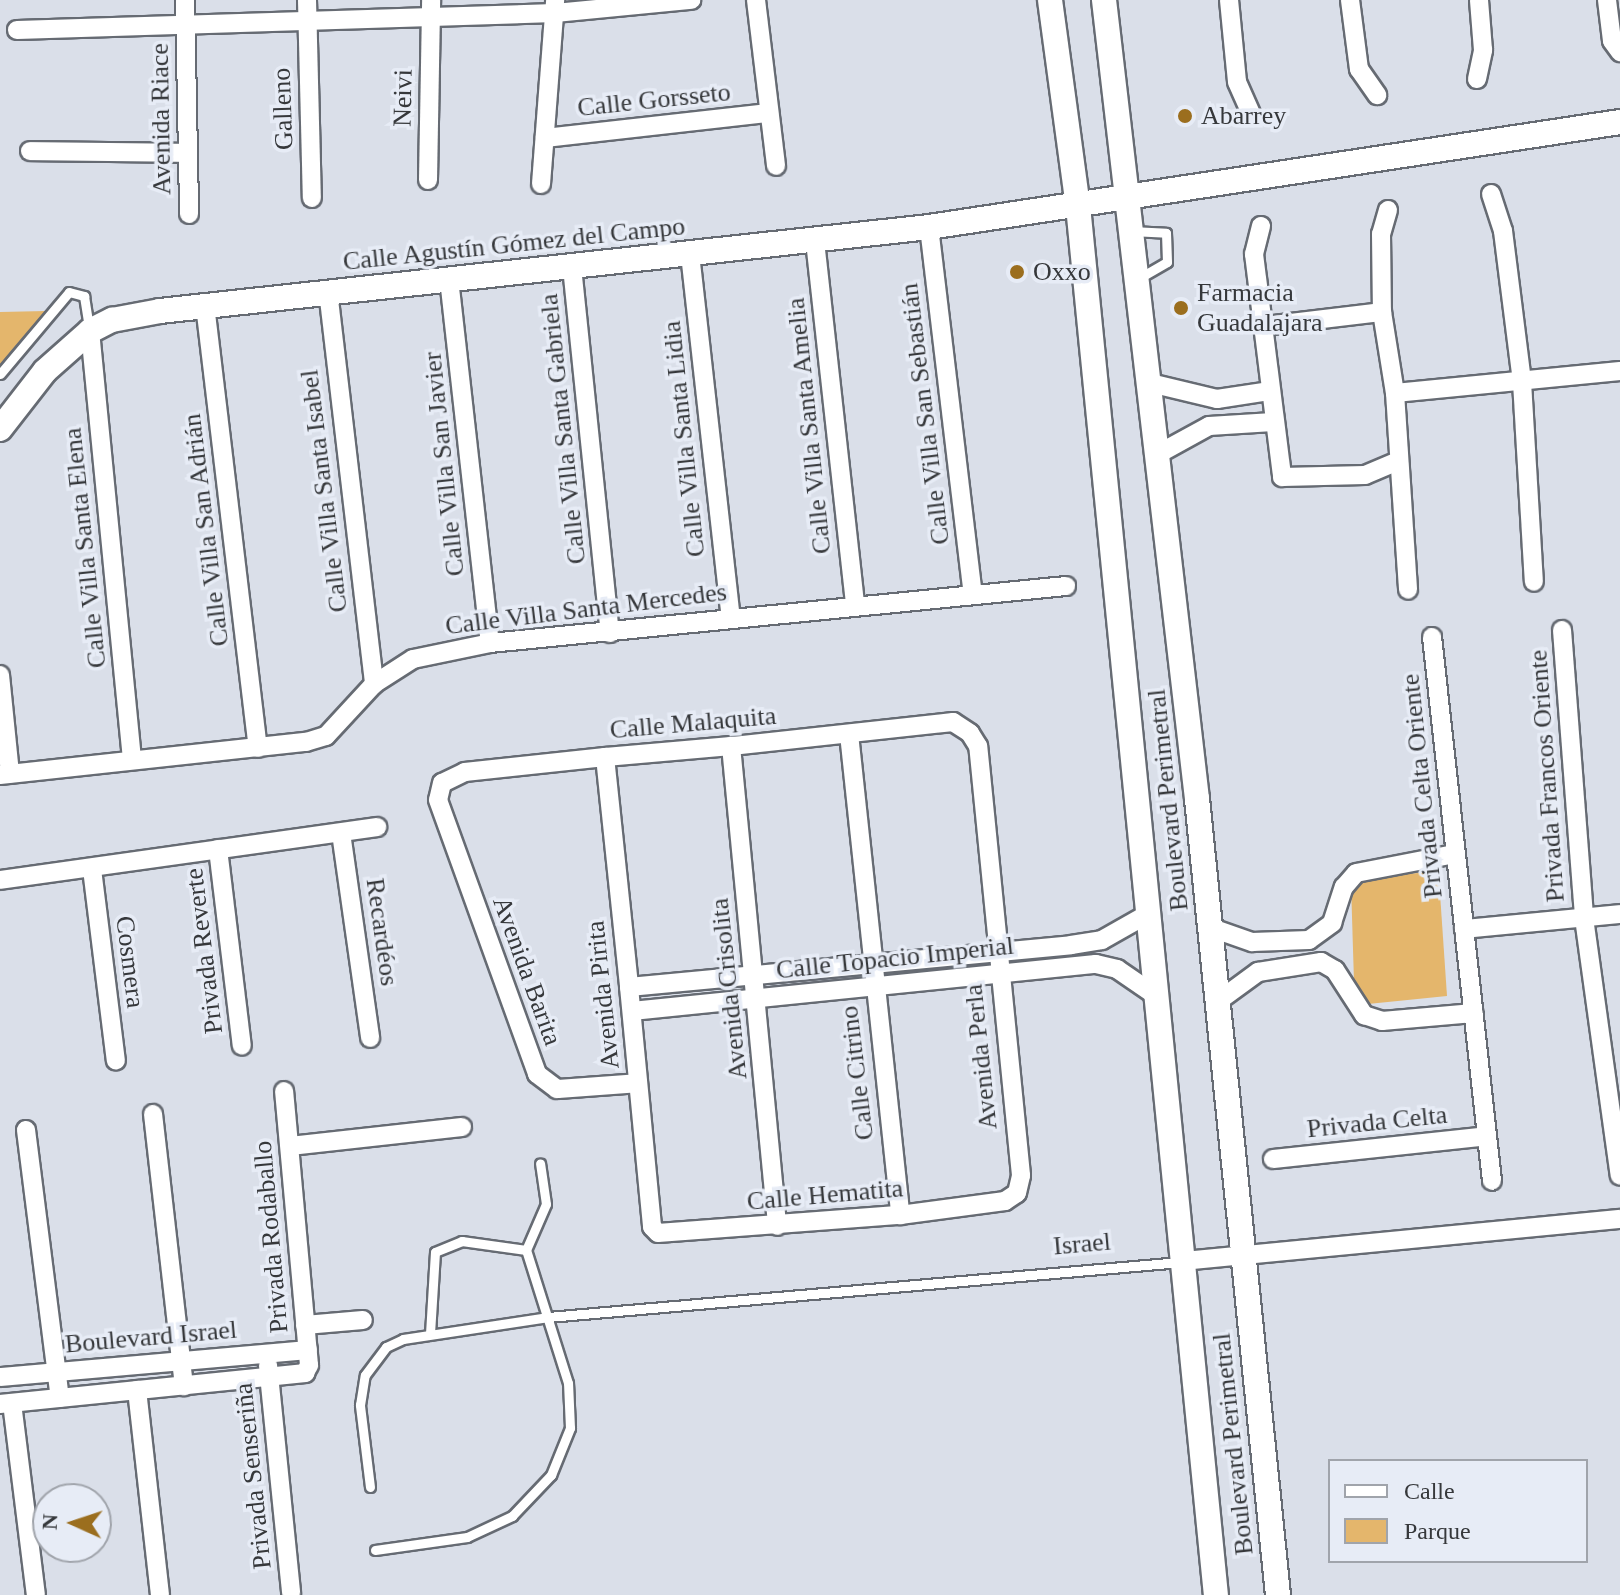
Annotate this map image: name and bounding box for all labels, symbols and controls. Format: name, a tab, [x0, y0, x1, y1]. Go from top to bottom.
street label: Avenida Riace	[144, 43, 178, 195]
street label: Galleno	[266, 67, 300, 151]
street label: Neivi	[387, 69, 419, 127]
street label: Calle Gorsseto	[576, 76, 732, 124]
place label: Abarrey	[1201, 100, 1286, 132]
marker: Abarrey	[1176, 107, 1194, 125]
street label: Calle Agustín Gómez del Campo	[341, 210, 687, 278]
place label: Oxxo	[1033, 256, 1091, 288]
marker: Oxxo	[1008, 263, 1026, 281]
place label: Farmacia Guadalajara	[1197, 277, 1323, 338]
street label: Calle Villa San Sebastián	[893, 281, 957, 547]
street label: Calle Villa Santa Gabriela	[533, 292, 593, 566]
street label: Calle Villa Santa Amelia	[780, 296, 838, 556]
marker: Farmacia Guadalajara	[1172, 299, 1190, 317]
street label: Calle Villa Santa Lidia	[656, 319, 712, 559]
street label: Calle Villa San Javier	[417, 350, 471, 578]
street label: Calle Villa Santa Isabel	[294, 368, 354, 614]
street label: Calle Villa San Adrián	[176, 411, 236, 649]
street label: Calle Villa Santa Elena	[57, 426, 113, 670]
street label: Calle Villa Santa Mercedes	[443, 576, 729, 642]
street label: Privada Francos Oriente	[1523, 649, 1571, 903]
street label: Privada Celta Oriente	[1395, 672, 1449, 900]
street label: Boulevard Perimetral	[1141, 687, 1195, 913]
street label: Calle Malaquita	[609, 700, 777, 746]
street label: Privada Reverte	[178, 866, 230, 1036]
street label: Recardéos	[359, 876, 405, 988]
street label: Avenida Barita	[486, 892, 568, 1050]
street label: Avenida Crisolita	[704, 897, 754, 1081]
street label: Cosmera	[109, 914, 151, 1010]
street label: Avenida Pirita	[580, 919, 626, 1071]
street label: Calle Topacio Imperial	[774, 930, 1016, 986]
street label: Avenida Perla	[958, 983, 1004, 1131]
street label: Calle Citrino	[833, 1004, 881, 1142]
street label: Privada Celta	[1305, 1099, 1449, 1145]
street label: Privada Rodaballo	[247, 1140, 295, 1334]
street label: Calle Hematita	[746, 1173, 904, 1217]
street label: Israel	[1052, 1226, 1112, 1262]
street label: Boulevard Israel	[64, 1314, 238, 1360]
street label: Boulevard Perimetral	[1206, 1331, 1260, 1557]
street label: Privada Senseriña	[228, 1381, 278, 1571]
legend	[1328, 1459, 1588, 1563]
text: Calle	[1404, 1478, 1455, 1504]
north arrow	[32, 1483, 112, 1563]
text: N	[37, 1513, 62, 1530]
text: Parque	[1404, 1518, 1471, 1544]

